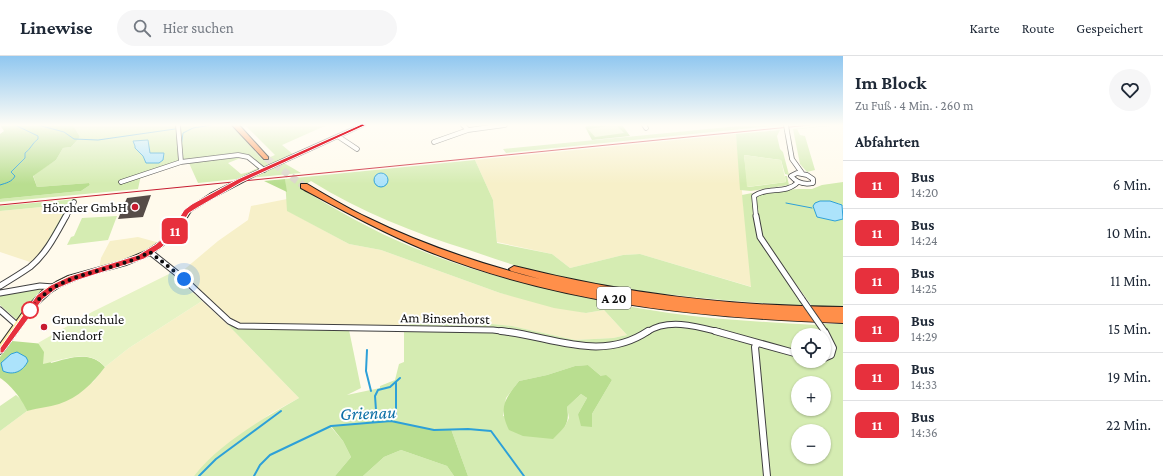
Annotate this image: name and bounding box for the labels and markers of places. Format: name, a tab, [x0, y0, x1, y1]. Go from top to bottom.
place label: Hörcher GmbH	[43, 199, 127, 215]
marker: Hörcher GmbH	[130, 202, 140, 212]
unlabelled marker	[21, 301, 39, 319]
place label: Grundschule Niendorf	[52, 311, 124, 343]
marker: Grundschule Niendorf	[39, 322, 49, 332]

